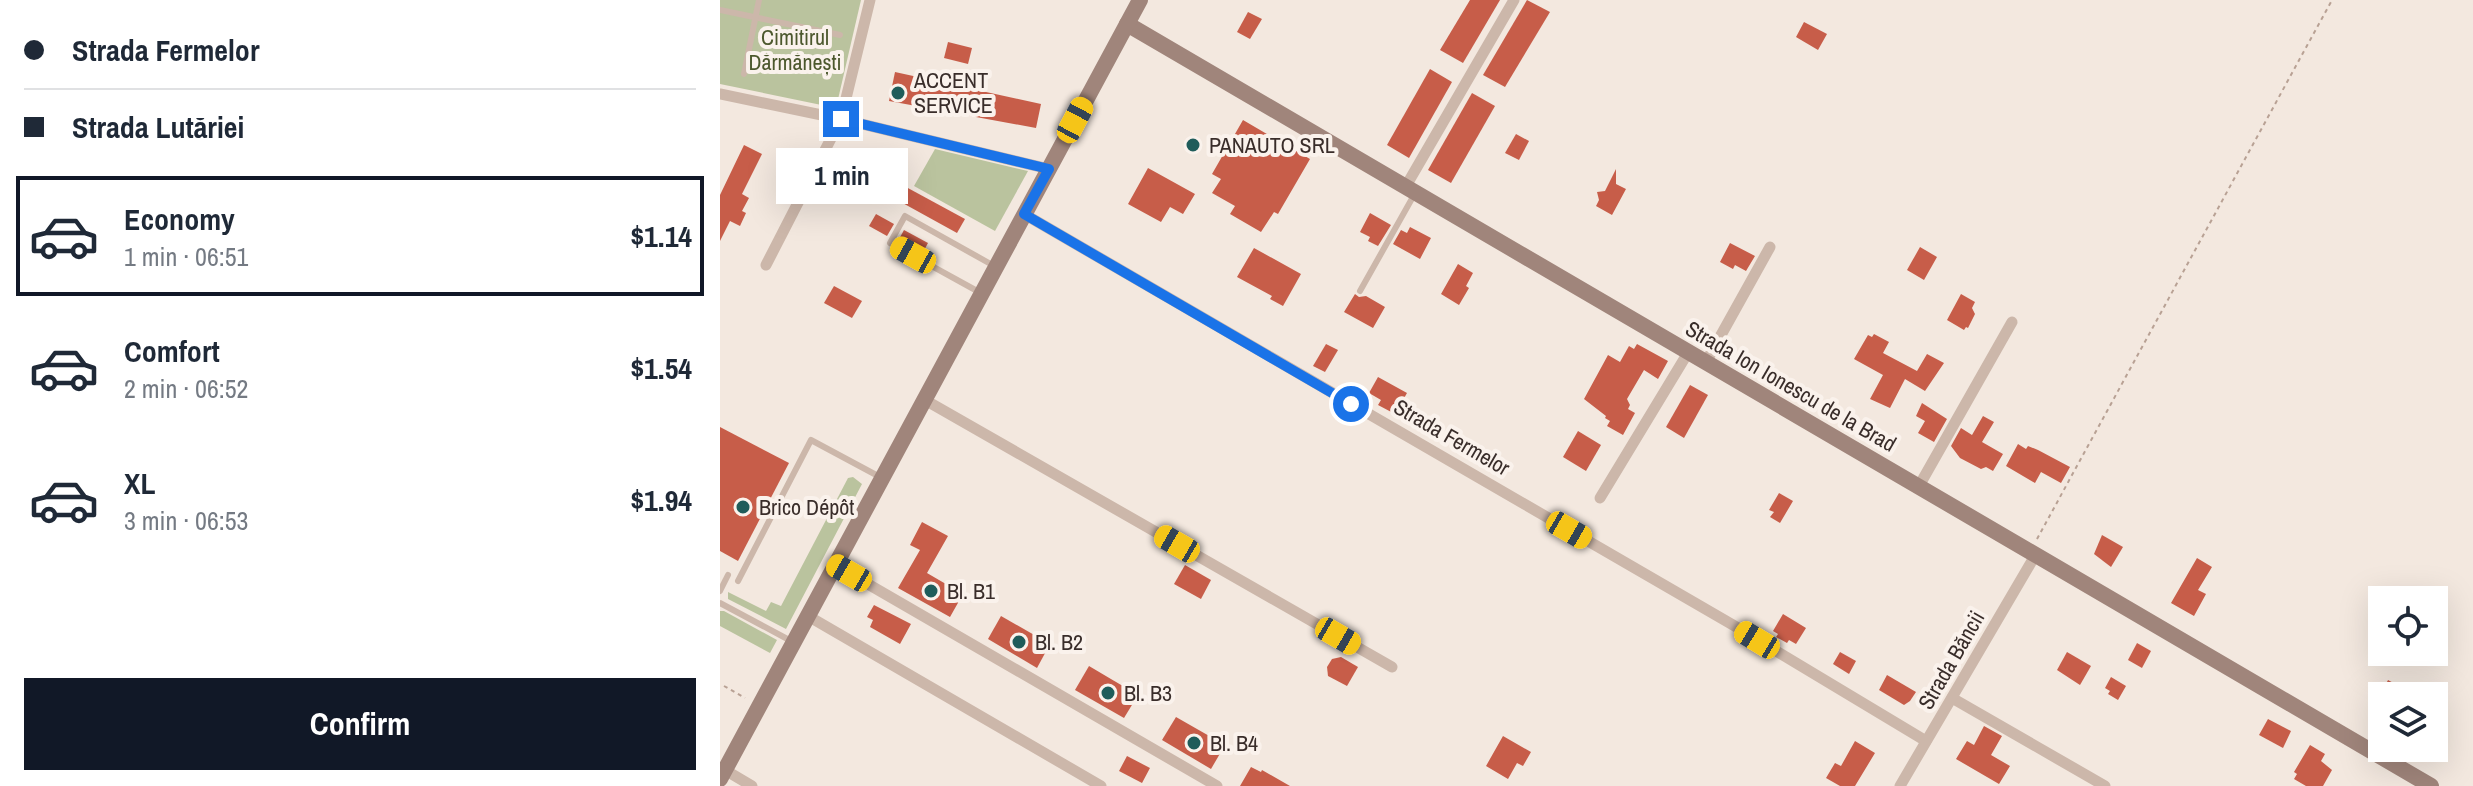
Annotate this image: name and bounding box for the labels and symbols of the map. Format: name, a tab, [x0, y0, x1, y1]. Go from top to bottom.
park label: Cimitirul Dărmănești	[748, 22, 842, 77]
place label: ACCENT SERVICE	[913, 65, 993, 120]
marker: ACCENT SERVICE	[889, 84, 907, 102]
car	[1053, 93, 1097, 147]
route end	[823, 101, 859, 137]
place label: PANAUTO SRL	[1209, 130, 1335, 160]
marker: PANAUTO SRL	[1184, 136, 1202, 154]
callout: 1 min	[775, 147, 907, 203]
car	[886, 233, 940, 277]
street label: Strada Ion Ionescu de la Brad	[1680, 313, 1902, 459]
route start	[1333, 386, 1369, 422]
street label: Strada Fermelor	[1388, 392, 1516, 482]
place label: Brico Dépôt	[759, 492, 854, 522]
marker: Brico Dépôt	[734, 498, 752, 516]
car	[1542, 508, 1596, 552]
car	[1150, 522, 1204, 566]
car	[822, 551, 876, 595]
place label: Bl. B1	[947, 576, 995, 606]
marker: Bl. B1	[922, 582, 940, 600]
street label: Strada Băncii	[1911, 605, 1991, 715]
car	[1311, 614, 1365, 658]
car	[1730, 617, 1784, 663]
place label: Bl. B2	[1035, 627, 1083, 657]
marker: Bl. B2	[1010, 633, 1028, 651]
place label: Bl. B3	[1124, 678, 1172, 708]
marker: Bl. B3	[1099, 684, 1117, 702]
place label: Bl. B4	[1210, 728, 1258, 758]
marker: Bl. B4	[1185, 734, 1203, 752]

